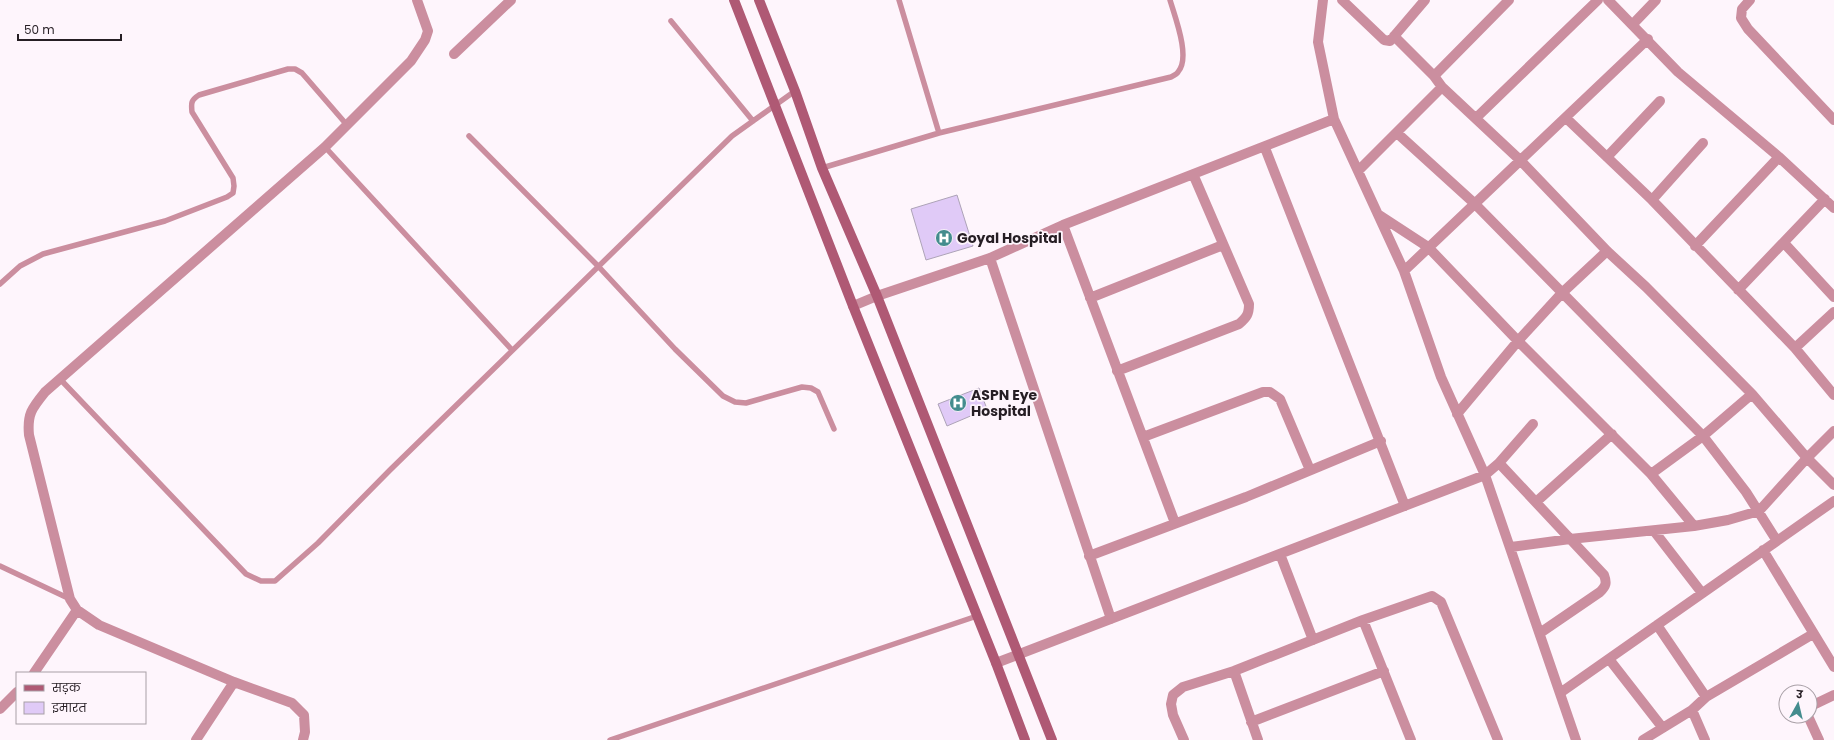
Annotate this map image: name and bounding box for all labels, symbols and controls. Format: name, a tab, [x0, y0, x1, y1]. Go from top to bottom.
scale bar	[18, 16, 121, 42]
text: 50 m	[24, 21, 55, 38]
hospital icon: Goyal Hospital	[934, 228, 954, 248]
place label: Goyal Hospital	[957, 228, 1062, 248]
place label: ASPN Eye Hospital	[971, 385, 1038, 421]
hospital icon: ASPN Eye Hospital	[948, 393, 968, 413]
legend	[16, 672, 146, 724]
text: सड़क	[51, 679, 82, 696]
north arrow	[1778, 684, 1818, 724]
text: उ	[1794, 686, 1804, 703]
text: इमारत	[51, 699, 87, 716]

